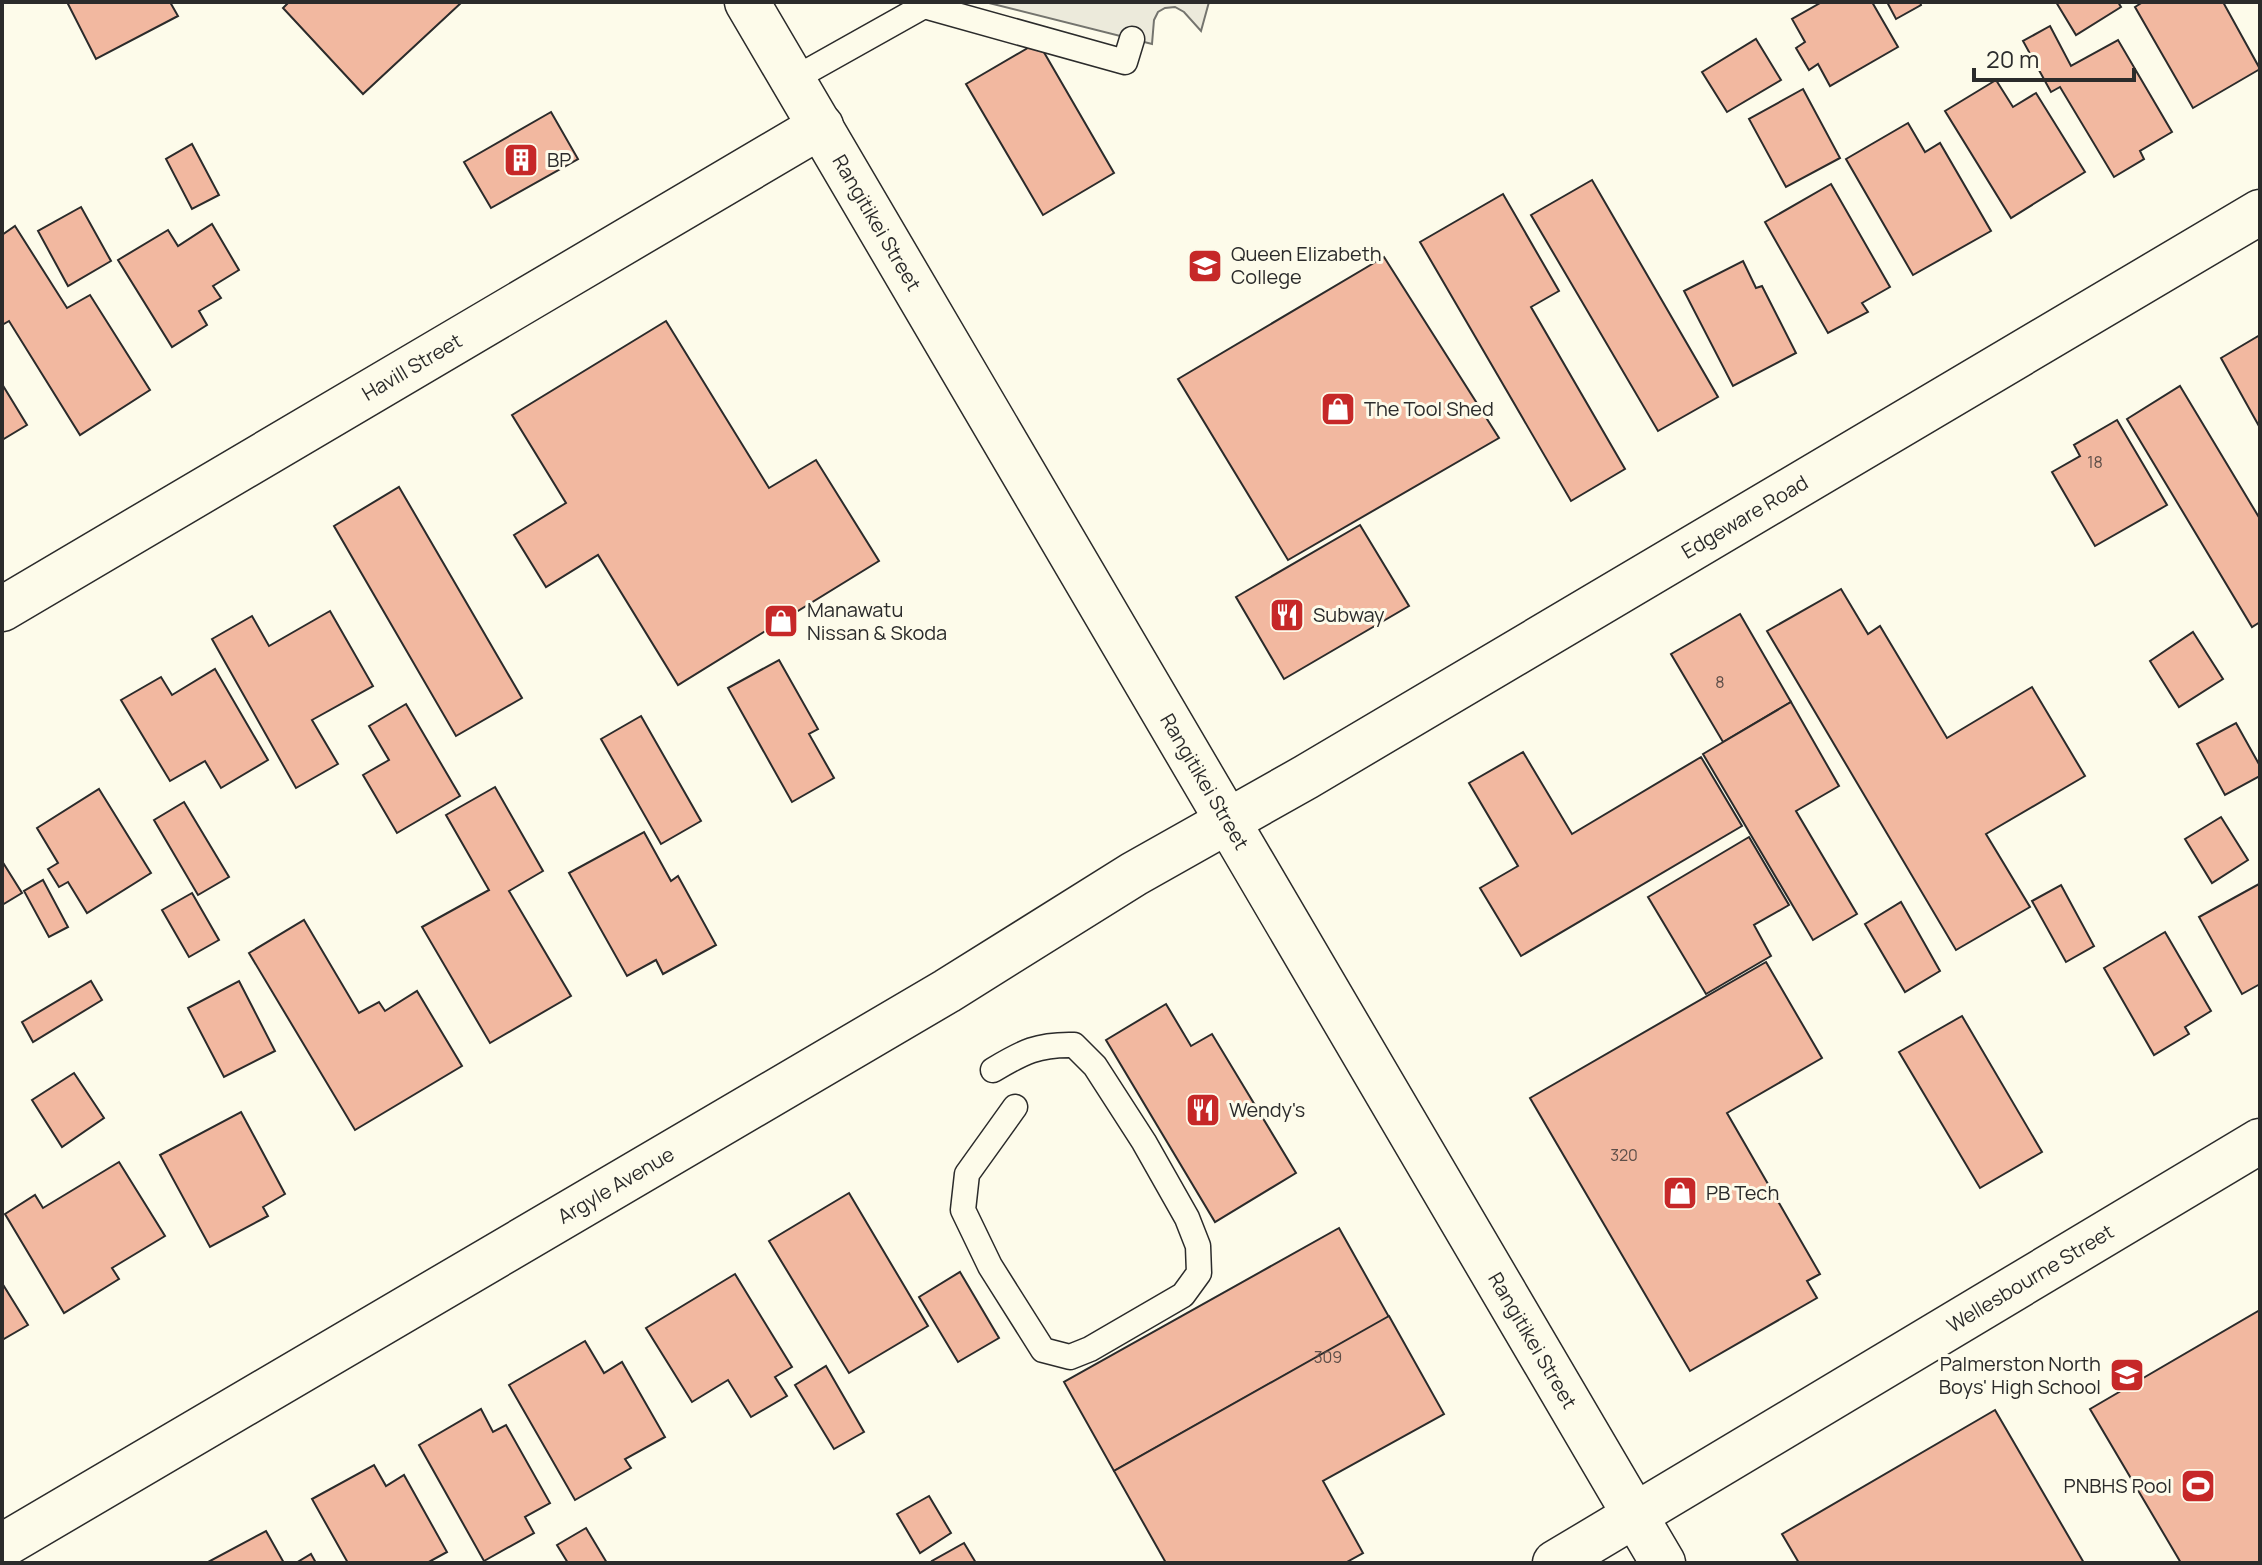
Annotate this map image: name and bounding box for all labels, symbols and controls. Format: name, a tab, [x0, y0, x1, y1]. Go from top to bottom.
scale bar	[1974, 32, 2134, 82]
text: 20 m	[1986, 42, 2039, 75]
building icon: BP	[502, 141, 540, 179]
place label: BP	[547, 146, 571, 173]
street label: Rangitikei Street	[826, 149, 928, 296]
place label: Queen Elizabeth College	[1231, 240, 1382, 290]
school or university icon: Queen Elizabeth College	[1186, 247, 1224, 285]
street label: Havill Street	[357, 327, 467, 407]
shop icon: The Tool Shed	[1319, 390, 1357, 428]
place label: The Tool Shed	[1364, 395, 1494, 422]
house number: 18	[2087, 451, 2103, 473]
street label: Edgeware Road	[1676, 469, 1813, 565]
place label: Manawatu Nissan & Skoda	[807, 596, 947, 646]
restaurant icon: Subway	[1268, 596, 1306, 634]
place label: Subway	[1313, 601, 1385, 628]
shop icon: Manawatu Nissan & Skoda	[762, 602, 800, 640]
house number: 8	[1715, 671, 1725, 693]
street label: Rangitikei Street	[1154, 708, 1255, 855]
restaurant icon: Wendy's	[1184, 1091, 1222, 1129]
place label: Wendy's	[1229, 1096, 1305, 1123]
street label: Argyle Avenue	[552, 1140, 679, 1230]
house number: 320	[1610, 1144, 1638, 1166]
shop icon: PB Tech	[1661, 1174, 1699, 1212]
place label: PB Tech	[1706, 1179, 1779, 1206]
street label: Wellesbourne Street	[1942, 1218, 2118, 1338]
street label: Rangitikei Street	[1482, 1267, 1583, 1413]
house number: 309	[1314, 1346, 1342, 1368]
place label: Palmerston North Boys' High School	[1939, 1350, 2101, 1400]
school or university icon: Palmerston North Boys' High School	[2108, 1356, 2146, 1394]
sports icon: PNBHS Pool	[2179, 1467, 2217, 1505]
place label: PNBHS Pool	[2064, 1472, 2172, 1499]

